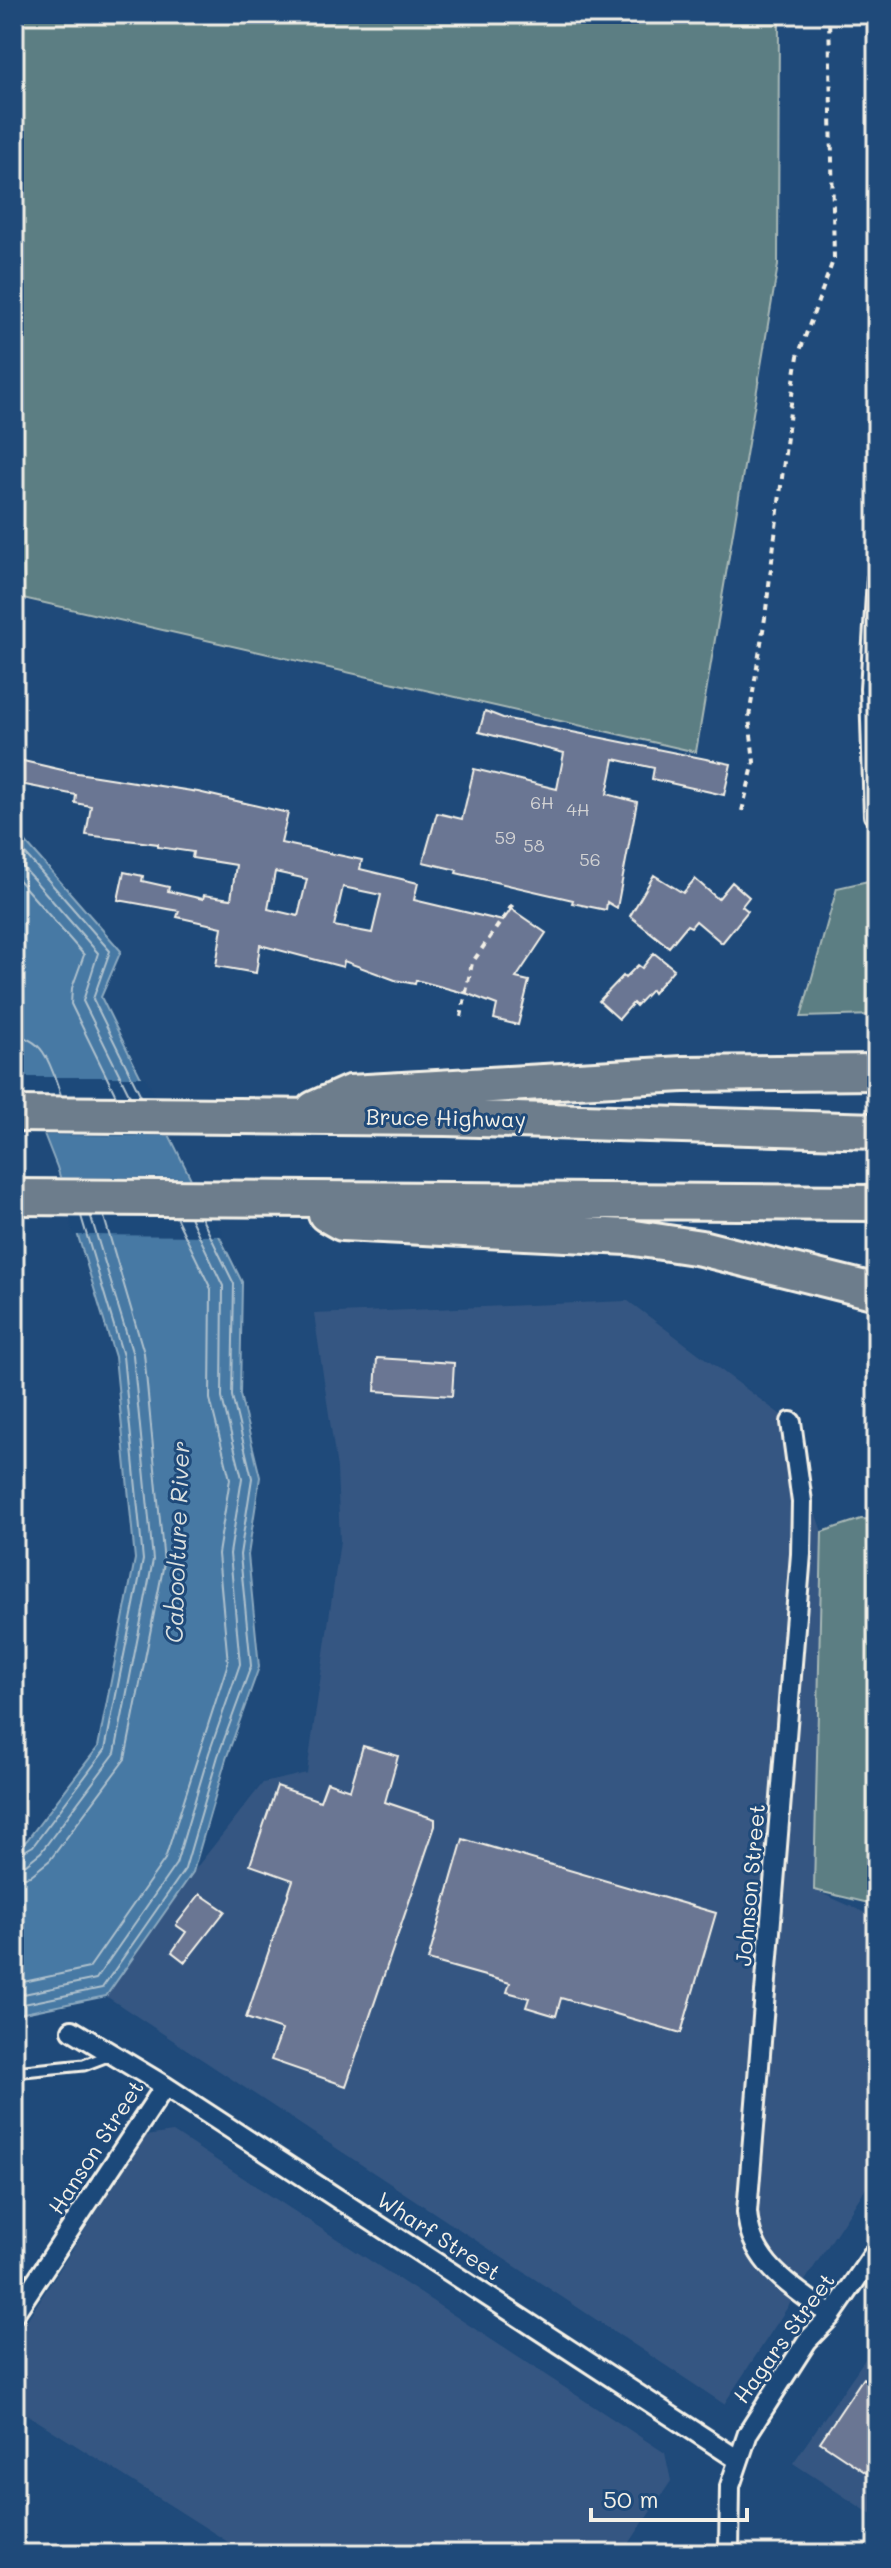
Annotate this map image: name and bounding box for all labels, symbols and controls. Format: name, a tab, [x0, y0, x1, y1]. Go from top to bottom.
house number: 6H	[530, 790, 554, 814]
house number: 4H	[566, 797, 590, 821]
house number: 59	[494, 825, 516, 849]
house number: 58	[523, 833, 545, 857]
house number: 56	[579, 847, 601, 871]
street label: Bruce Highway	[366, 1102, 526, 1133]
water label: Caboolture River	[157, 1440, 196, 1644]
street label: Johnson Street	[728, 1803, 771, 1967]
street label: Hanson Street	[41, 2074, 150, 2219]
street label: Wharf Street	[372, 2185, 507, 2286]
street label: Hagars Street	[726, 2267, 841, 2409]
scale bar	[591, 2472, 747, 2522]
text: 50 m	[603, 2483, 659, 2514]

